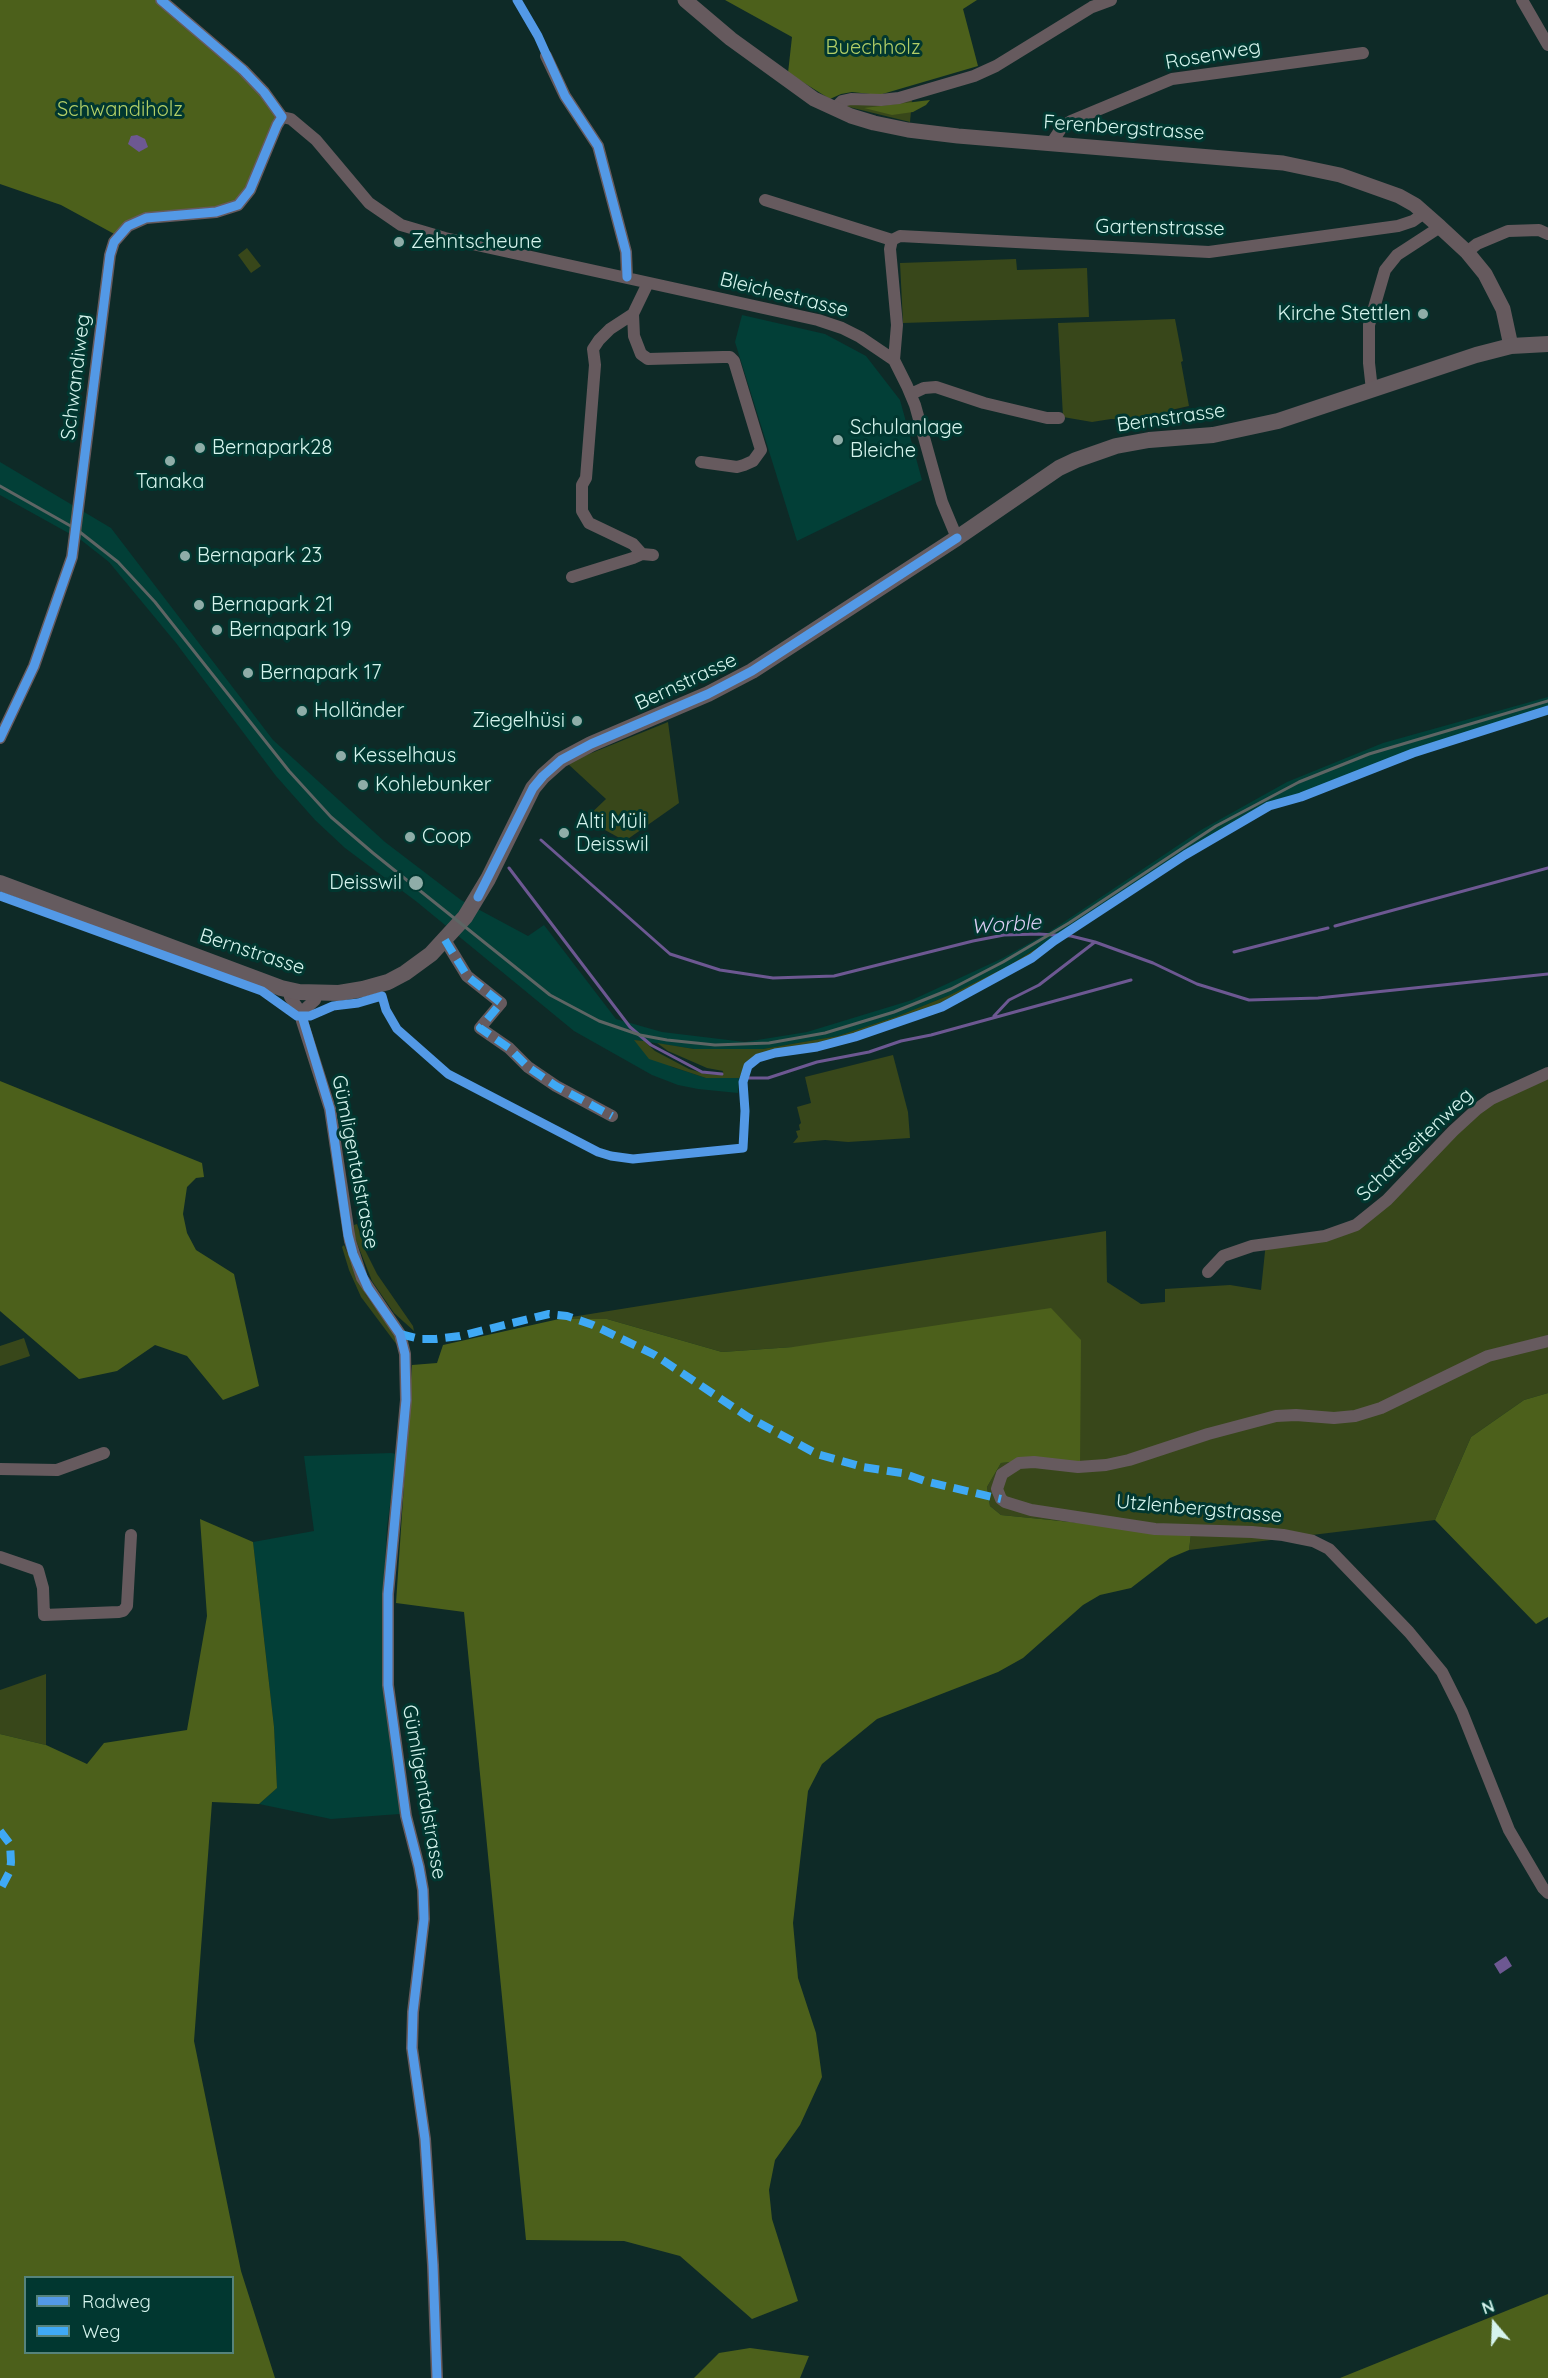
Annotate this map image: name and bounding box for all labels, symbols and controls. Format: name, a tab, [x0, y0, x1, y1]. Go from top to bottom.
street label: Rosenweg	[1163, 35, 1263, 75]
park label: Buechholz	[825, 36, 921, 60]
park label: Schwandiholz	[57, 98, 183, 122]
street label: Ferenbergstrasse	[1043, 110, 1205, 146]
street label: Gartenstrasse	[1095, 215, 1225, 241]
place label: Zehntscheune	[411, 230, 542, 254]
marker: Zehntscheune	[392, 235, 406, 249]
street label: Bleichestrasse	[717, 267, 851, 323]
place label: Kirche Stettlen	[1277, 302, 1411, 326]
marker: Kirche Stettlen	[1416, 307, 1430, 321]
street label: Schwandiweg	[56, 313, 96, 441]
street label: Bernstrasse	[1115, 399, 1227, 437]
place label: Schulanlage Bleiche	[850, 416, 963, 463]
marker: Schulanlage Bleiche	[831, 433, 845, 447]
place label: Bernapark28	[212, 436, 332, 460]
marker: Bernapark28	[193, 441, 207, 455]
marker: Tanaka	[163, 454, 177, 468]
place label: Tanaka	[136, 470, 204, 494]
place label: Bernapark 23	[197, 544, 322, 568]
marker: Bernapark 23	[178, 549, 192, 563]
place label: Bernapark 21	[211, 593, 333, 617]
marker: Bernapark 21	[192, 598, 206, 612]
place label: Bernapark 19	[229, 618, 351, 642]
marker: Bernapark 19	[210, 623, 224, 637]
street label: Bernstrasse	[631, 648, 741, 716]
place label: Bernapark 17	[260, 661, 381, 685]
marker: Bernapark 17	[241, 666, 255, 680]
place label: Holländer	[314, 699, 404, 723]
marker: Holländer	[295, 704, 309, 718]
place label: Ziegelhüsi	[472, 709, 565, 733]
marker: Ziegelhüsi	[570, 714, 584, 728]
place label: Kesselhaus	[353, 744, 456, 768]
marker: Kesselhaus	[334, 749, 348, 763]
place label: Kohlebunker	[375, 773, 492, 797]
marker: Kohlebunker	[356, 778, 370, 792]
place label: Alti Müli Deisswil	[576, 810, 649, 857]
place label: Coop	[422, 825, 471, 849]
marker: Alti Müli Deisswil	[557, 826, 571, 840]
marker: Coop	[403, 830, 417, 844]
place label: Deisswil	[329, 871, 402, 895]
marker: Deisswil	[407, 874, 425, 892]
water label: Worble	[970, 910, 1042, 940]
street label: Bernstrasse	[196, 924, 308, 980]
street label: Gümligentalstrasse	[326, 1073, 384, 1251]
street label: Schattseitenweg	[1352, 1083, 1478, 1207]
street label: Utzlenbergstrasse	[1115, 1490, 1283, 1528]
street label: Gümligentalstrasse	[397, 1703, 451, 1881]
legend	[24, 2276, 234, 2354]
text: Radweg	[82, 2290, 151, 2313]
north arrow	[1464, 2294, 1524, 2354]
text: N	[1479, 2296, 1497, 2318]
text: Weg	[82, 2320, 120, 2343]

